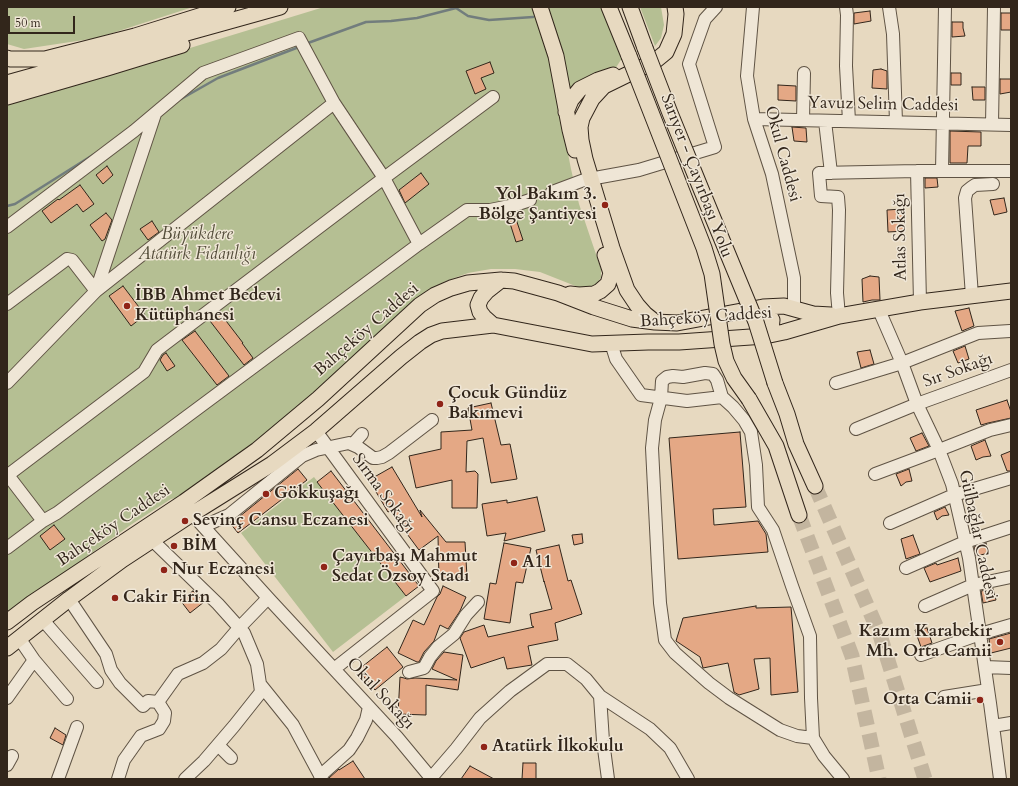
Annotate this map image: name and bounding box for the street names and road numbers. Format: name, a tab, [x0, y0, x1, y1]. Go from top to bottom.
street label: Sarıyer - Çayırbaşı Yolu	[655, 91, 737, 261]
street label: Yavuz Selim Caddesi	[807, 93, 959, 117]
street label: Okul Caddesi	[759, 104, 805, 204]
street label: Atlas Sokağı	[890, 193, 912, 281]
street label: Bahçeköy Caddesi	[310, 279, 424, 381]
street label: Bahçeköy Caddesi	[639, 303, 773, 333]
street label: Sır Sokağı	[920, 349, 996, 393]
street label: Sırma Sokağı	[347, 450, 419, 538]
street label: Gülbağlar Caddesi	[953, 468, 1001, 602]
street label: Bahçeköy Caddesi	[54, 481, 174, 571]
street label: Okul Sokağı	[342, 654, 418, 734]

